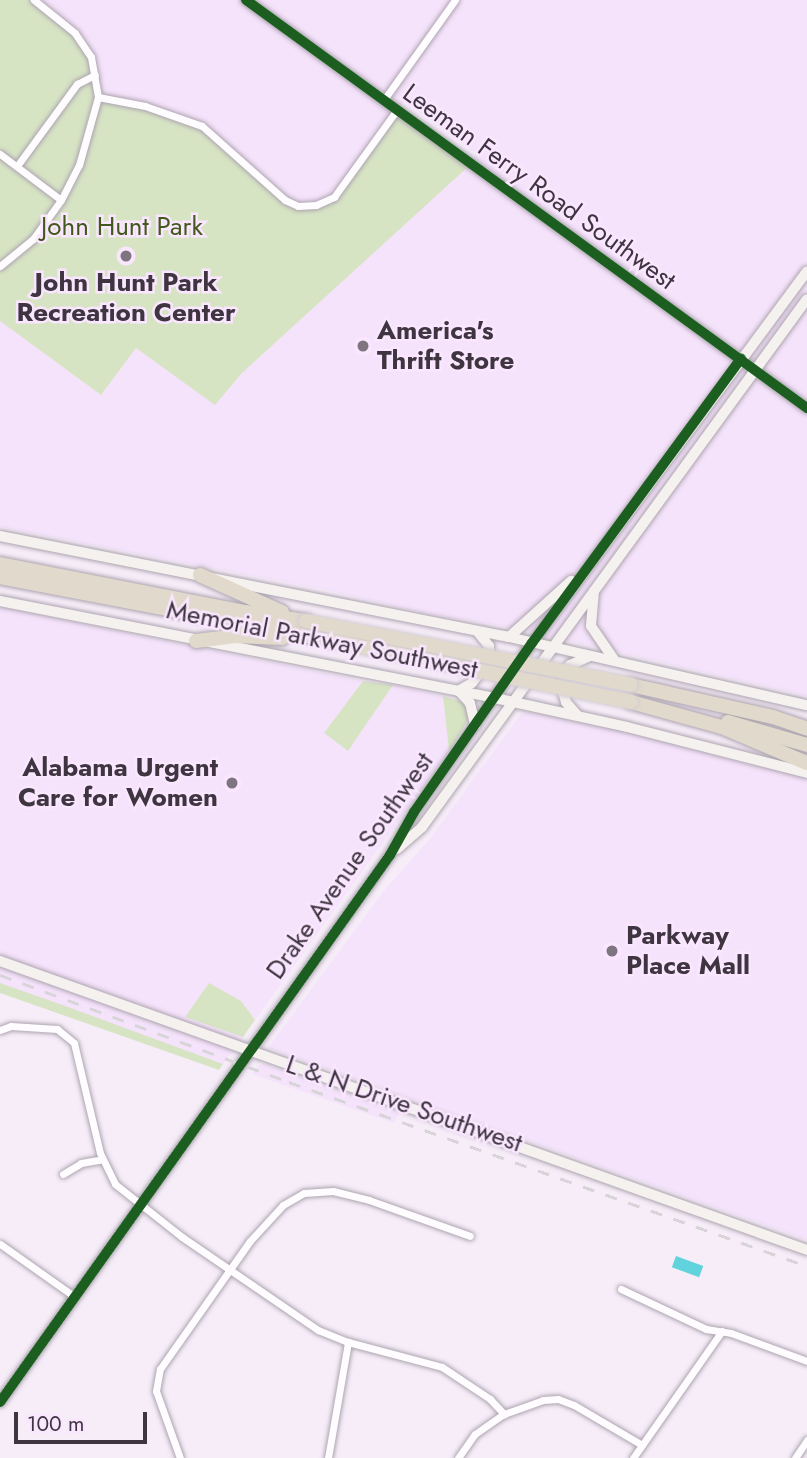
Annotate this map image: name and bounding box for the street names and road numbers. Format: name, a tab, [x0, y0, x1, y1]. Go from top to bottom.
street label: Leeman Ferry Road Southwest	[397, 78, 681, 296]
street label: Memorial Parkway Southwest	[164, 595, 480, 685]
street label: Drake Avenue Southwest	[260, 747, 440, 985]
street label: L & N Drive Southwest	[282, 1049, 526, 1159]

